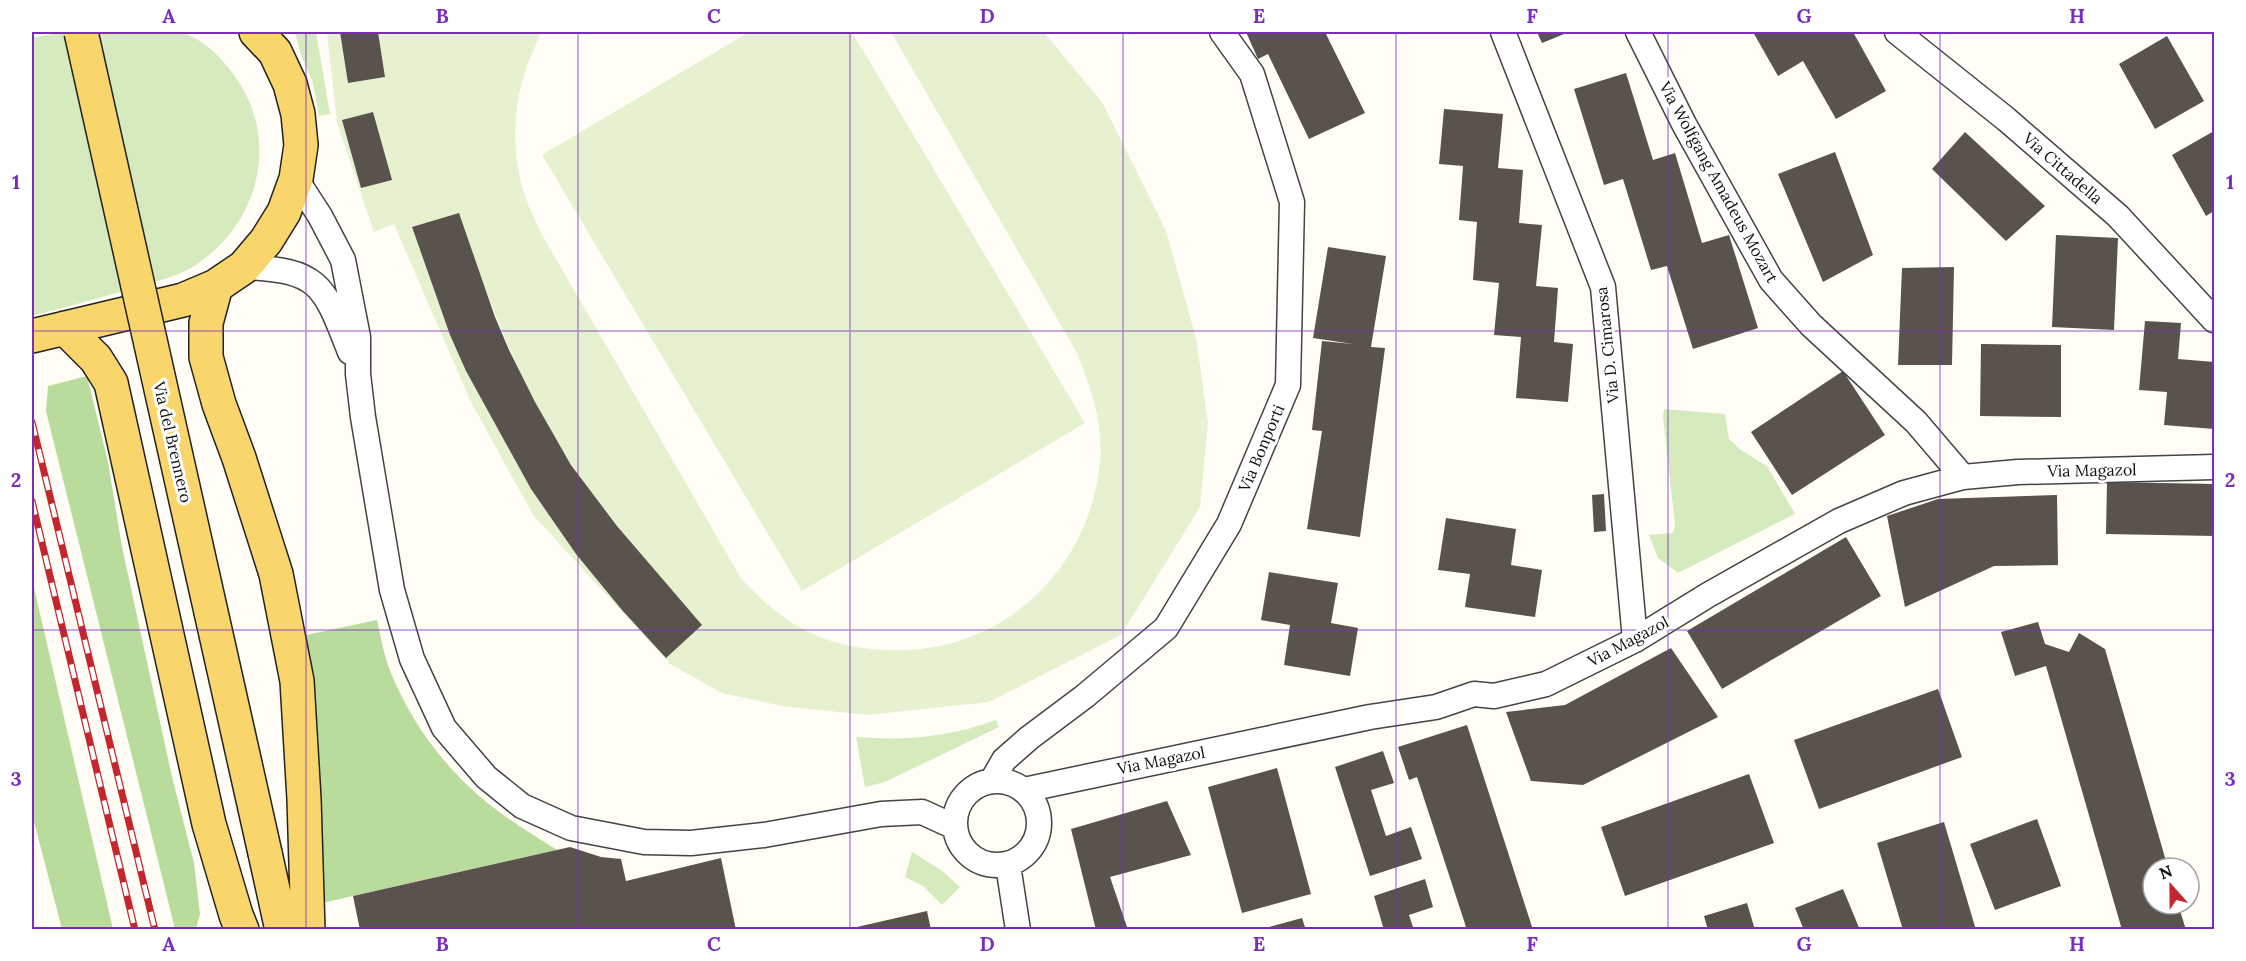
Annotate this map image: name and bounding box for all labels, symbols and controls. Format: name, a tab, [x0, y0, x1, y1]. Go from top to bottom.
text: A	[162, 3, 176, 28]
text: B	[435, 3, 449, 28]
text: C	[707, 3, 721, 28]
text: D	[979, 3, 995, 28]
text: E	[1253, 3, 1265, 28]
text: F	[1526, 3, 1538, 28]
text: G	[1796, 3, 1812, 28]
text: H	[2069, 3, 2085, 28]
street label: Via Wolfgang Amadeus Mozart	[1655, 77, 1783, 287]
street label: Via Cittadella	[2018, 127, 2107, 208]
text: 1	[12, 169, 20, 194]
text: 1	[2226, 169, 2234, 194]
street label: Via D. Cimarosa	[1591, 286, 1623, 405]
street label: Via del Brennero	[149, 379, 197, 504]
street label: Via Bonporti	[1233, 401, 1288, 496]
street label: Via Magazol	[2046, 459, 2137, 481]
text: 2	[11, 467, 21, 492]
text: 2	[2225, 467, 2235, 492]
street label: Via Magazol	[1583, 611, 1672, 671]
street label: Via Magazol	[1114, 742, 1207, 778]
text: 3	[10, 766, 22, 791]
text: 3	[2224, 766, 2236, 791]
north arrow	[2141, 856, 2201, 916]
text: N	[2156, 860, 2175, 884]
text: A	[162, 931, 176, 956]
text: B	[435, 931, 449, 956]
text: C	[707, 931, 721, 956]
text: D	[979, 931, 995, 956]
text: E	[1253, 931, 1265, 956]
text: F	[1526, 931, 1538, 956]
text: G	[1796, 931, 1812, 956]
text: H	[2069, 931, 2085, 956]

